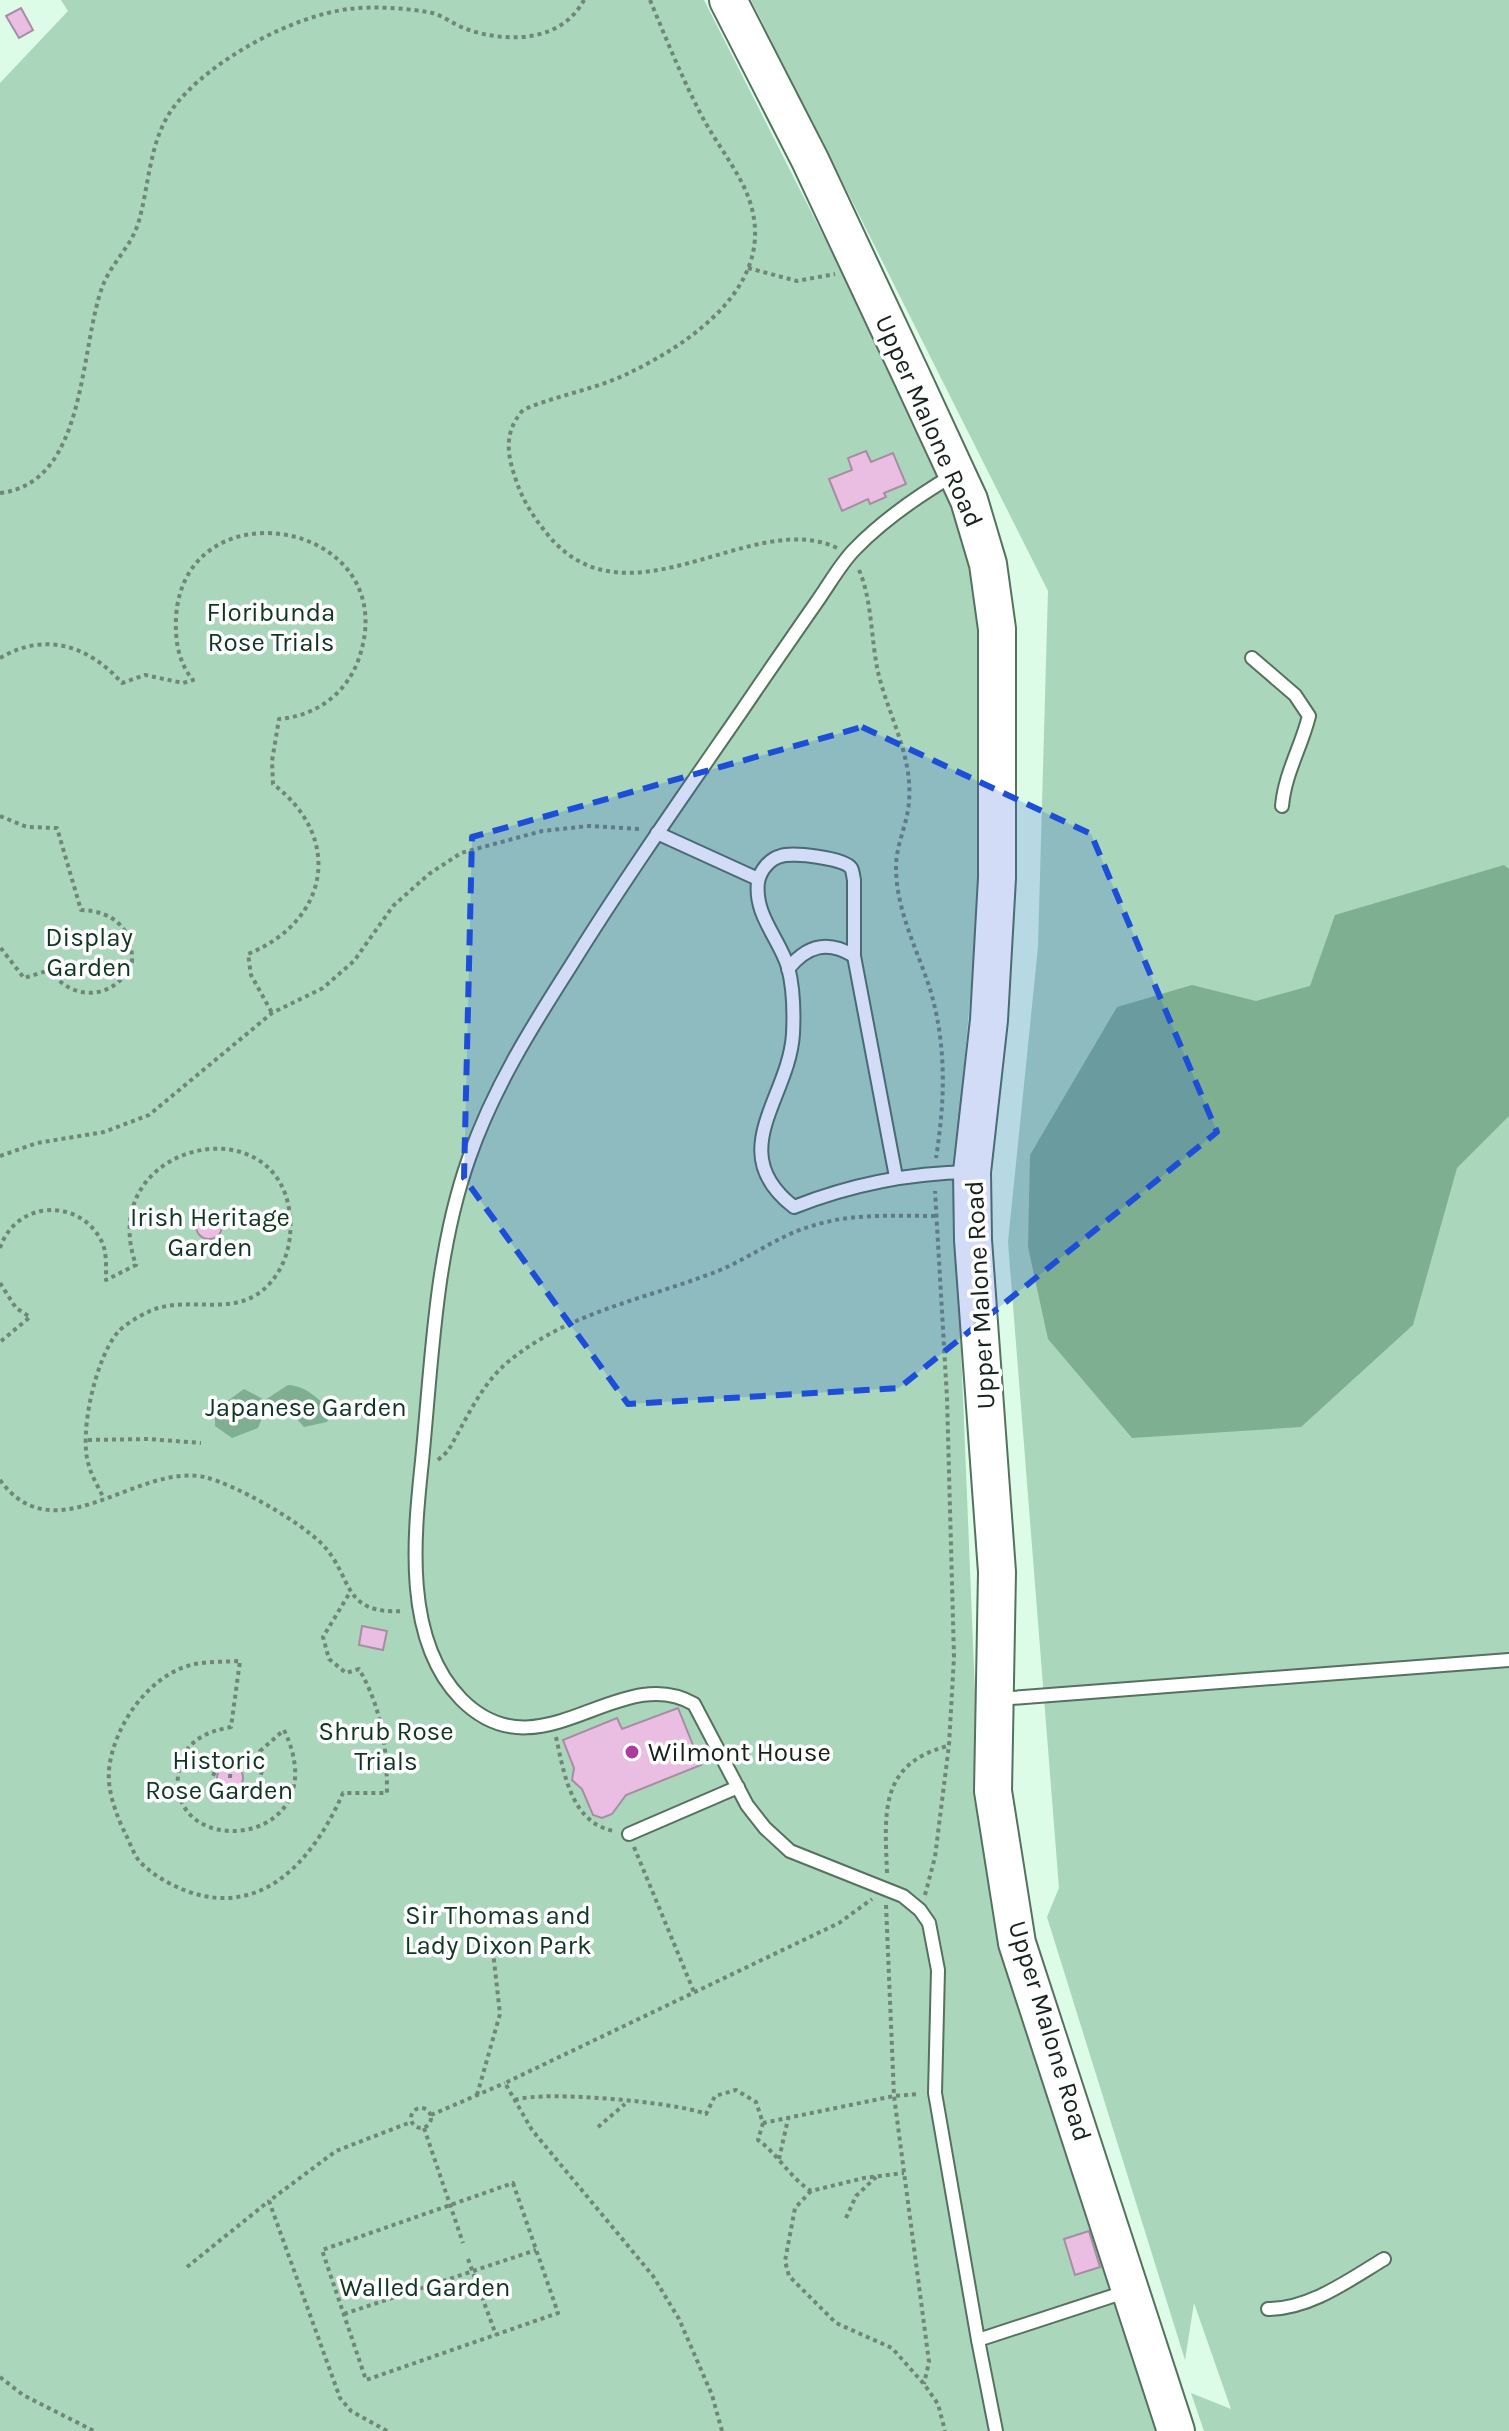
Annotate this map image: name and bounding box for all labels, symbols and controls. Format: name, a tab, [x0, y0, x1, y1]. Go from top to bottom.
street label: Upper Malone Road	[868, 310, 990, 532]
park label: Floribunda Rose Trials	[207, 597, 335, 658]
park label: Display Garden	[45, 922, 133, 983]
street label: Upper Malone Road	[959, 1180, 1001, 1410]
park label: Irish Heritage Garden	[130, 1202, 290, 1263]
park label: Japanese Garden	[205, 1392, 407, 1423]
park label: Shrub Rose Trials	[318, 1716, 454, 1777]
place label: Wilmont House	[648, 1737, 831, 1768]
marker: Wilmont House	[623, 1743, 641, 1761]
park label: Historic Rose Garden	[145, 1745, 293, 1806]
park label: Sir Thomas and Lady Dixon Park	[404, 1900, 592, 1961]
street label: Upper Malone Road	[1002, 1917, 1098, 2145]
park label: Walled Garden	[339, 2272, 511, 2303]

